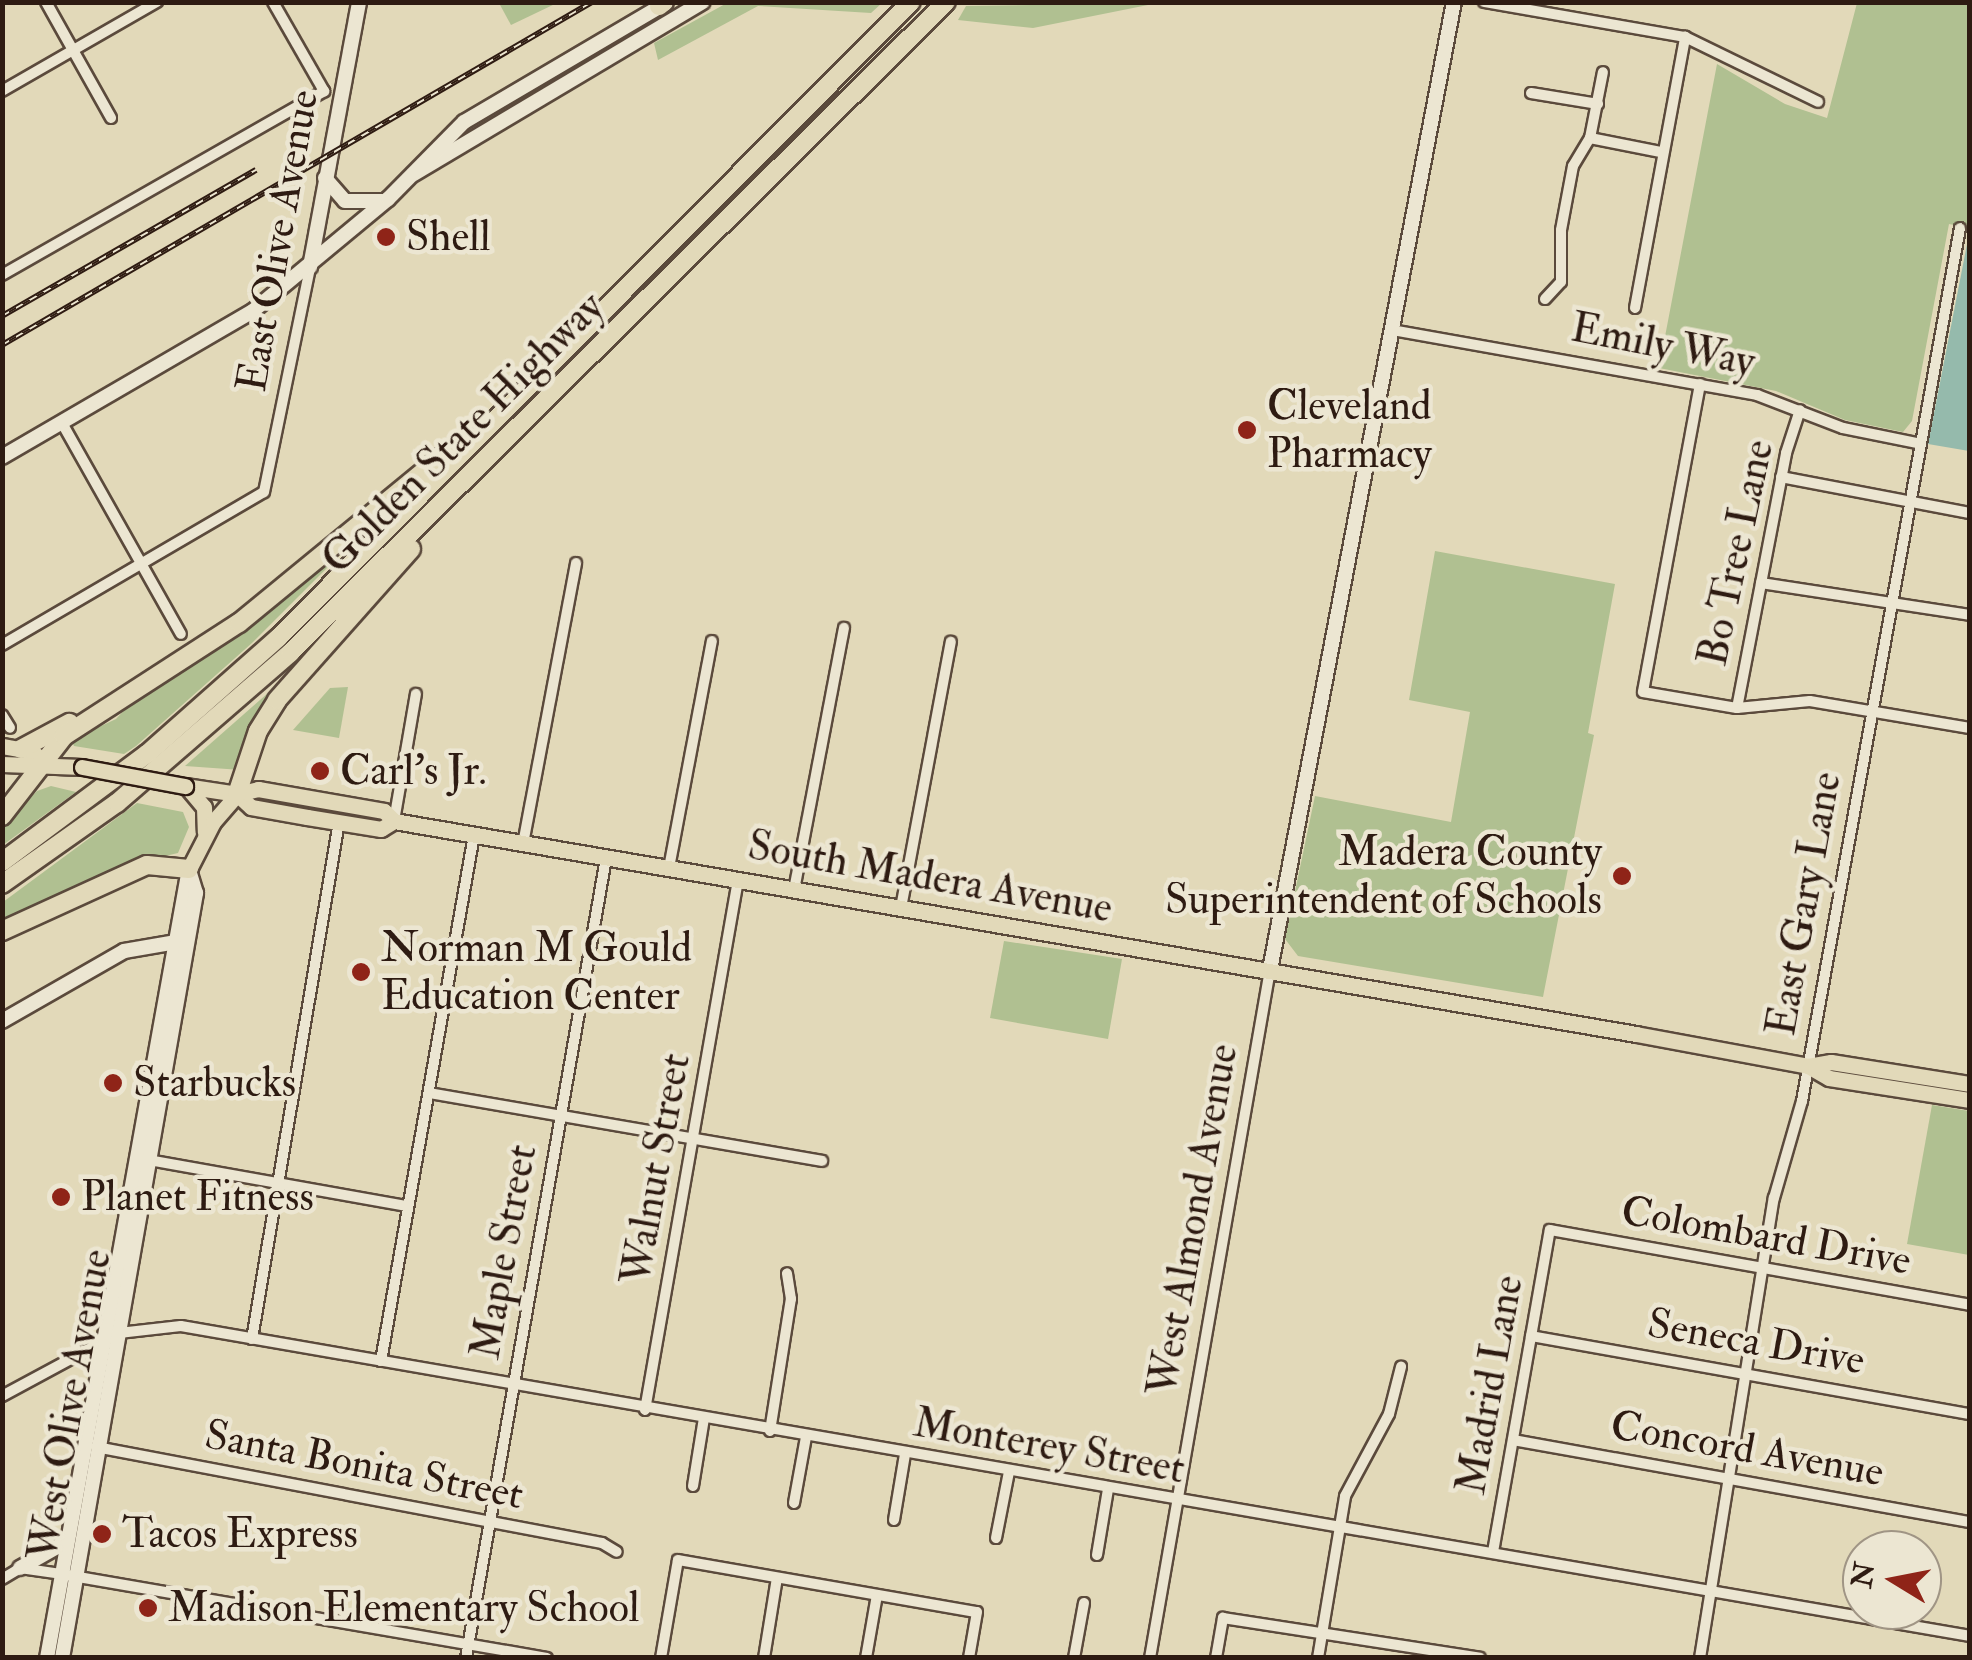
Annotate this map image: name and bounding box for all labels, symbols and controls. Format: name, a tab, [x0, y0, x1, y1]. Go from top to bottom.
street label: East Olive Avenue	[227, 86, 329, 396]
place label: Shell	[406, 212, 490, 262]
marker: Shell	[375, 226, 397, 248]
street label: Golden State Highway	[312, 282, 614, 584]
street label: Emily Way	[1567, 302, 1759, 388]
place label: Cleveland Pharmacy	[1267, 381, 1432, 480]
marker: Cleveland Pharmacy	[1236, 419, 1258, 441]
street label: Bo Tree Lane	[1687, 435, 1785, 671]
place label: Carl's Jr.	[340, 746, 487, 796]
marker: Carl's Jr.	[309, 760, 331, 782]
street label: East Gary Lane	[1756, 768, 1852, 1040]
street label: South Madera Avenue	[744, 820, 1116, 934]
place label: Madera County Superintendent of Schools	[1165, 827, 1602, 926]
marker: Madera County Superintendent of Schools	[1611, 865, 1633, 887]
place label: Norman M Gould Education Center	[381, 923, 692, 1021]
marker: Norman M Gould Education Center	[350, 961, 372, 983]
street label: West Almond Avenue	[1137, 1040, 1249, 1400]
street label: Walnut Street	[611, 1050, 701, 1288]
place label: Starbucks	[133, 1058, 296, 1108]
marker: Starbucks	[102, 1072, 124, 1094]
street label: Maple Street	[460, 1141, 548, 1363]
place label: Planet Fitness	[81, 1172, 314, 1222]
marker: Planet Fitness	[50, 1186, 72, 1208]
street label: Colombard Drive	[1617, 1186, 1915, 1286]
street label: West Olive Avenue	[18, 1246, 122, 1564]
street label: Madrid Lane	[1446, 1272, 1534, 1498]
street label: Seneca Drive	[1644, 1298, 1868, 1386]
street label: Monterey Street	[910, 1397, 1188, 1495]
street label: Concord Avenue	[1607, 1400, 1887, 1498]
street label: Santa Bonita Street	[201, 1409, 527, 1521]
place label: Tacos Express	[122, 1509, 358, 1559]
marker: Tacos Express	[91, 1523, 113, 1545]
north arrow	[1842, 1530, 1942, 1630]
text: N	[1845, 1560, 1883, 1590]
place label: Madison Elementary School	[168, 1583, 640, 1633]
marker: Madison Elementary School	[137, 1597, 159, 1619]

